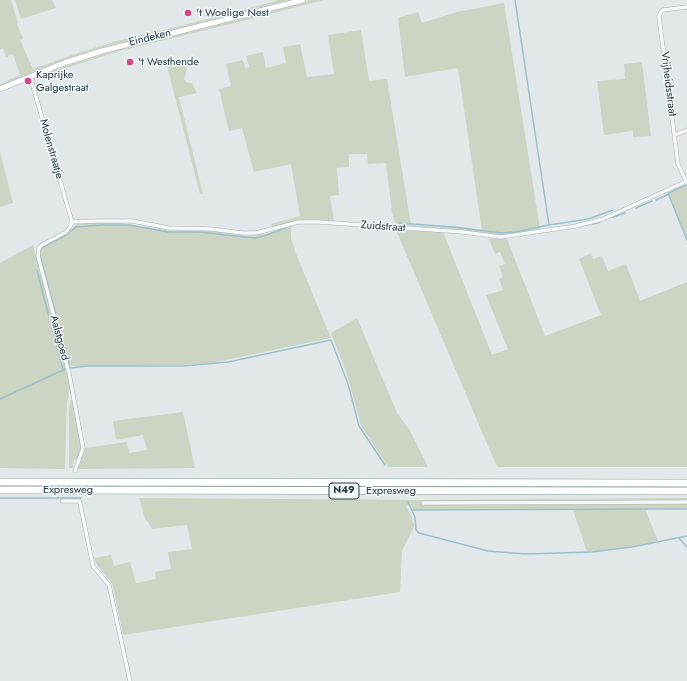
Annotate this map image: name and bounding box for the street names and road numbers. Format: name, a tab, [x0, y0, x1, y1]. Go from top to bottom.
street label: Eindeken	[128, 26, 172, 50]
street label: Vrijheidsstraat	[657, 51, 679, 117]
street label: Molenstraatje	[36, 118, 66, 180]
street label: Zuidstraat	[360, 219, 406, 235]
street label: Aalstgoed	[47, 314, 71, 362]
street label: Expresweg	[43, 483, 93, 497]
road number: N49	[329, 483, 359, 499]
street label: Expresweg	[366, 484, 416, 498]

